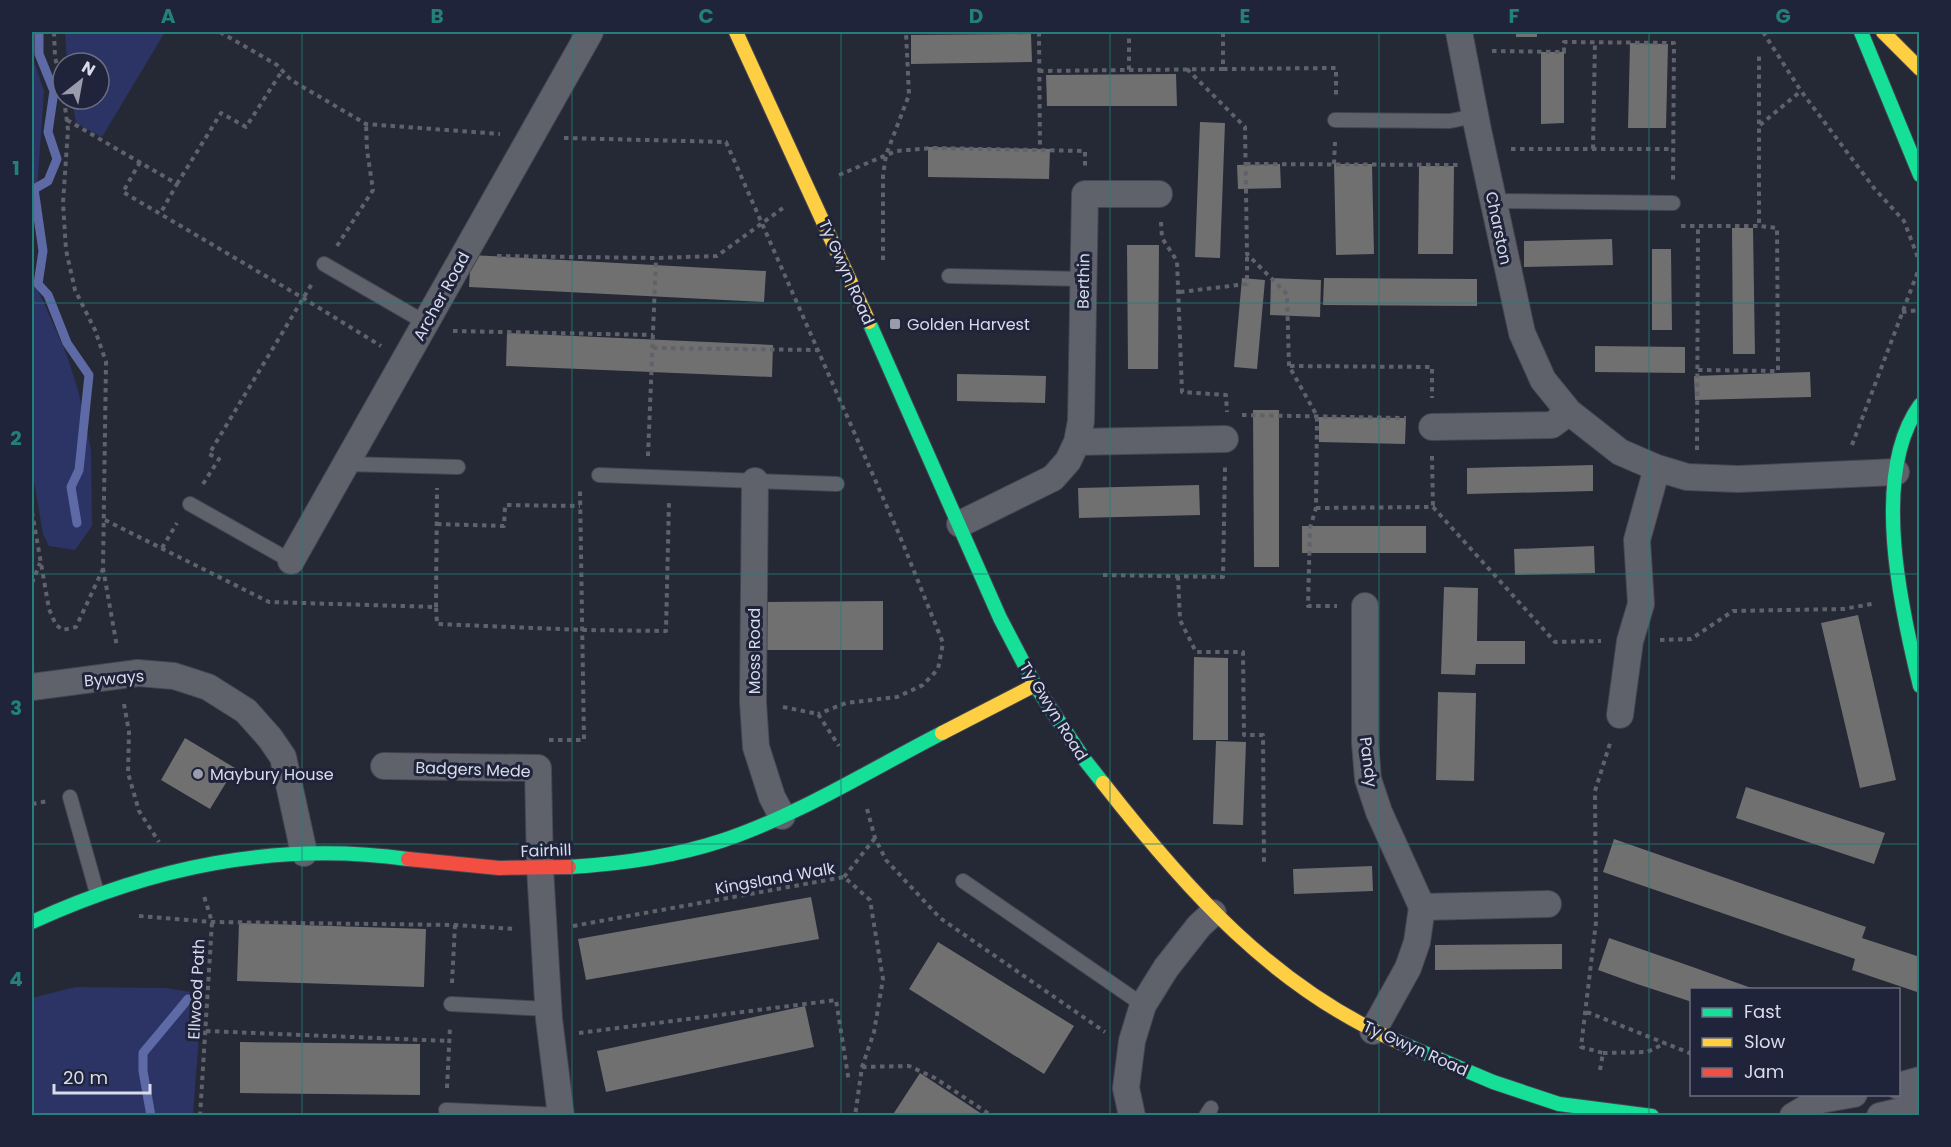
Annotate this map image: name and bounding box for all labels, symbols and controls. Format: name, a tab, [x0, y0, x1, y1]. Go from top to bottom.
text: A	[161, 2, 176, 30]
text: B	[430, 2, 444, 30]
text: C	[698, 2, 714, 30]
text: D	[969, 2, 983, 30]
text: E	[1240, 2, 1250, 30]
text: F	[1509, 2, 1520, 30]
text: G	[1775, 2, 1791, 30]
north arrow	[51, 51, 111, 111]
text: N	[77, 56, 100, 82]
text: 1	[12, 154, 20, 182]
street label: Charston	[1480, 189, 1517, 267]
street label: Ty Gwyn Road	[813, 216, 880, 328]
street label: Archer Road	[408, 248, 475, 345]
street label: Berthin	[1072, 253, 1095, 309]
place label: Golden Harvest	[907, 313, 1030, 336]
marker: Golden Harvest	[888, 317, 902, 331]
text: 2	[10, 424, 22, 452]
street label: Moss Road	[743, 608, 766, 694]
street label: Ty Gwyn Road	[1014, 657, 1093, 765]
street label: Byways	[83, 664, 145, 693]
text: 3	[10, 694, 22, 722]
street label: Pandy	[1354, 736, 1383, 788]
street label: Badgers Mede	[415, 756, 531, 783]
place label: Maybury House	[210, 763, 334, 786]
marker: Maybury House	[191, 767, 205, 781]
street label: Fairhill	[520, 838, 572, 863]
street label: Kingsland Walk	[713, 856, 838, 900]
street label: Ellwood Path	[182, 938, 211, 1040]
text: 4	[9, 965, 23, 993]
legend	[1690, 988, 1900, 1096]
text: Fast	[1744, 999, 1781, 1024]
street label: Ty Gwyn Road	[1360, 1015, 1472, 1082]
text: Slow	[1744, 1029, 1786, 1054]
scale bar	[54, 1057, 150, 1095]
text: Jam	[1744, 1059, 1784, 1084]
text: 20 m	[63, 1065, 108, 1090]

